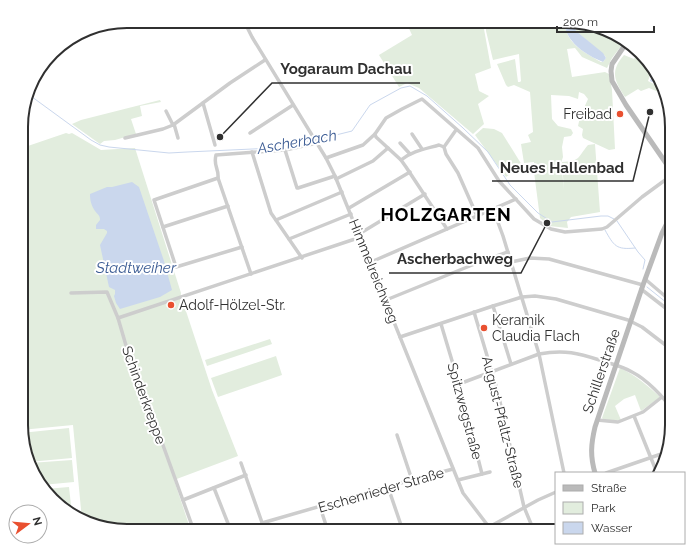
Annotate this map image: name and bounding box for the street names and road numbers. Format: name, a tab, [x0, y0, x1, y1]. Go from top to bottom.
street label: Himmelreichweg	[346, 217, 402, 325]
street label: Schillerstraße	[579, 327, 623, 415]
street label: Schinderkreppe	[119, 344, 169, 446]
street label: August-Pfaltz-Straße	[479, 354, 527, 490]
street label: Spitzwegstraße	[444, 361, 486, 461]
street label: Eschenrieder Straße	[316, 464, 446, 516]

